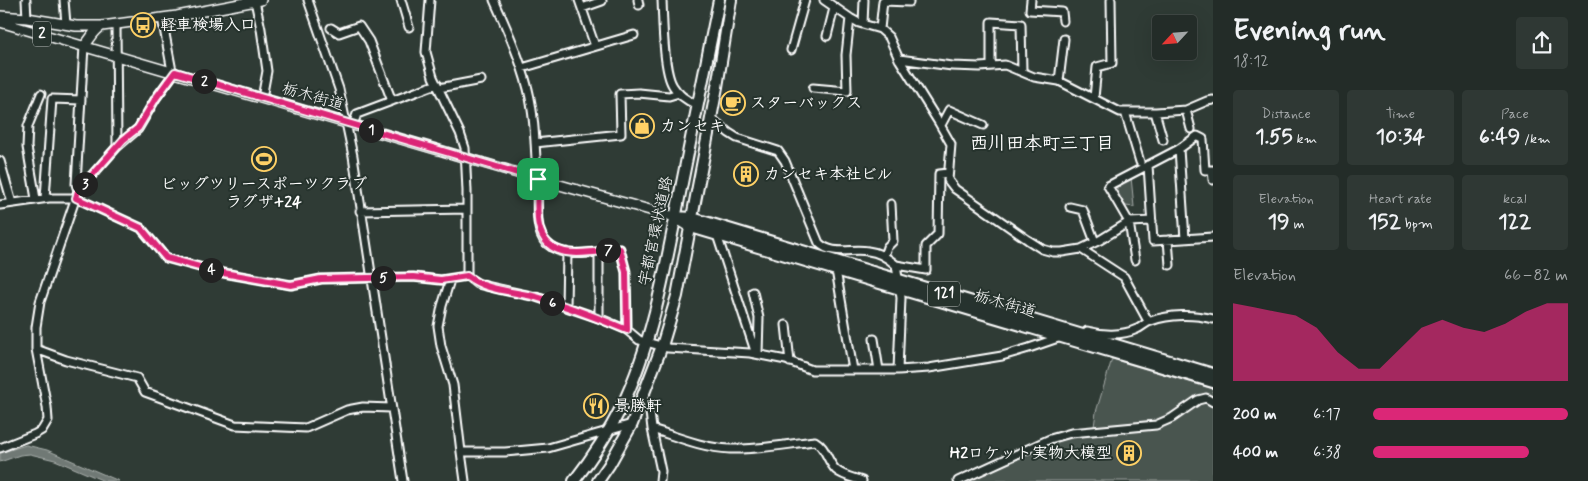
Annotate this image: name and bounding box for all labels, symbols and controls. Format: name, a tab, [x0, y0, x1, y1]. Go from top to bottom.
bus stop icon: 軽車検場入口	[130, 12, 156, 38]
text: Evening run	[1233, 13, 1386, 50]
place label: 軽車検場入口	[160, 15, 256, 36]
north arrow	[1152, 15, 1198, 60]
map controls	[1152, 15, 1197, 60]
button: share	[1516, 17, 1568, 69]
road number: 2	[33, 22, 51, 46]
text: 18:12	[1233, 51, 1269, 72]
pin: 2	[192, 68, 216, 94]
text: 2	[201, 72, 208, 90]
street label: 栃木街道	[279, 78, 347, 116]
cafe icon: スターバックス	[720, 90, 746, 116]
place label: スターバックス	[750, 93, 862, 114]
text: Distance	[1262, 105, 1311, 123]
text: Time	[1386, 105, 1415, 123]
text: Pace	[1501, 105, 1529, 123]
shop icon: カンセキ	[629, 113, 655, 139]
place label: カンセキ	[660, 116, 725, 137]
pin: 1	[358, 118, 384, 142]
text: 1	[368, 121, 375, 139]
text: 1.55	[1255, 123, 1293, 151]
text: 10:34	[1376, 123, 1425, 151]
text: 6:49	[1479, 123, 1520, 151]
text: km	[1293, 130, 1317, 148]
text: /km	[1520, 130, 1551, 148]
district label: 西川田本町三丁目	[970, 132, 1114, 156]
sports icon: ビッグツリースポーツクラブ ラグザ+24	[251, 146, 277, 172]
pin	[517, 158, 559, 200]
building icon: カンセキ本社ビル	[733, 161, 759, 187]
place label: カンセキ本社ビル	[764, 164, 893, 185]
icon: arrive	[524, 165, 552, 193]
pin: 3	[72, 172, 98, 196]
place label: ビッグツリースポーツクラブ ラグザ+24	[161, 174, 367, 213]
street label: 宇都宮環状道路	[634, 174, 678, 288]
text: 3	[82, 175, 89, 193]
text: Elevation	[1259, 190, 1314, 208]
text: Heart rate	[1369, 190, 1432, 208]
text: kcal	[1503, 190, 1527, 208]
text: 19	[1268, 208, 1290, 236]
text: 152	[1368, 208, 1401, 236]
text: 122	[1498, 208, 1531, 236]
text: m	[1290, 215, 1305, 233]
text: bpm	[1401, 215, 1433, 233]
pin: 7	[596, 238, 620, 262]
text: 7	[604, 241, 613, 259]
pin: 4	[198, 258, 224, 282]
text: 4	[207, 261, 216, 279]
text: Elevation	[1233, 265, 1296, 286]
text: 66–82 m	[1504, 265, 1568, 286]
pin: 5	[370, 266, 396, 290]
text: 5	[379, 269, 388, 287]
road number: 121	[928, 282, 960, 306]
street label: 栃木街道	[971, 285, 1039, 323]
pin: 6	[540, 290, 564, 316]
text: 6	[549, 294, 556, 312]
restaurant icon: 景勝軒	[583, 393, 609, 419]
place label: 景勝軒	[614, 396, 662, 417]
text: 200 m	[1233, 404, 1277, 425]
text: 6:17	[1313, 404, 1341, 425]
building icon: H2ロケット実物大模型	[1116, 440, 1142, 466]
text: 400 m	[1233, 442, 1278, 463]
text: 6:38	[1313, 442, 1341, 463]
place label: H2ロケット実物大模型	[950, 443, 1112, 464]

